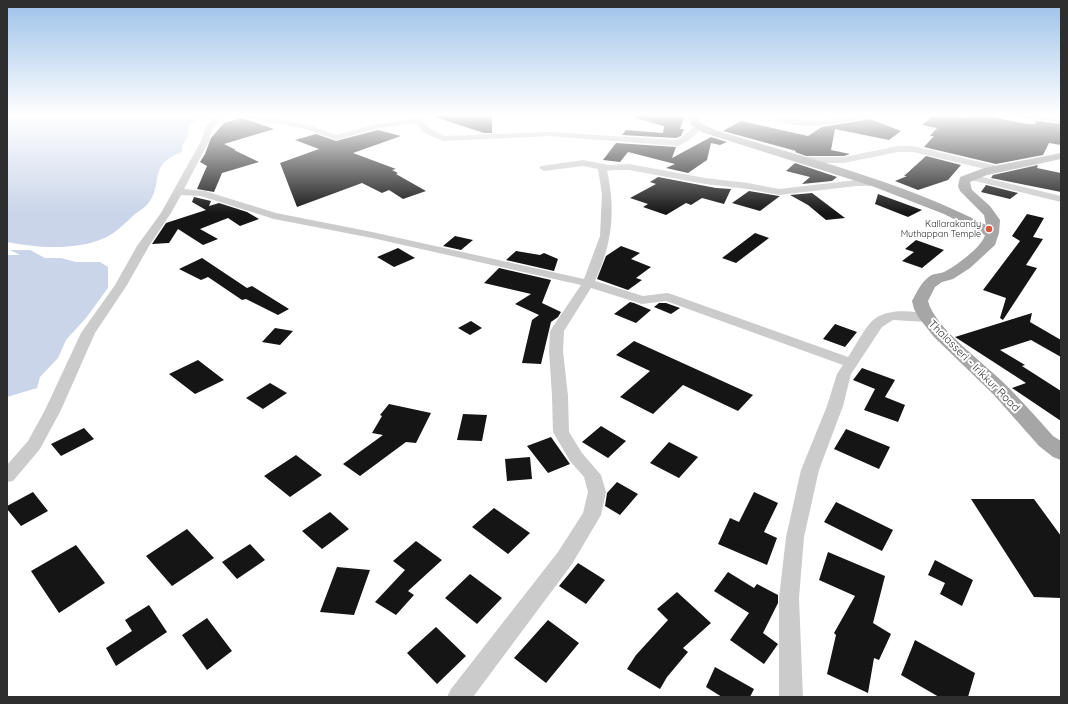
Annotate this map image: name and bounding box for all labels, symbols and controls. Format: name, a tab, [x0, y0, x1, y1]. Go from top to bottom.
place label: Kallarakandy Muthappan Temple	[901, 219, 981, 240]
marker: Kallarakandy Muthappan Temple	[984, 224, 994, 234]
street label: Thalasseri - Irikkur Road	[926, 318, 1022, 414]

